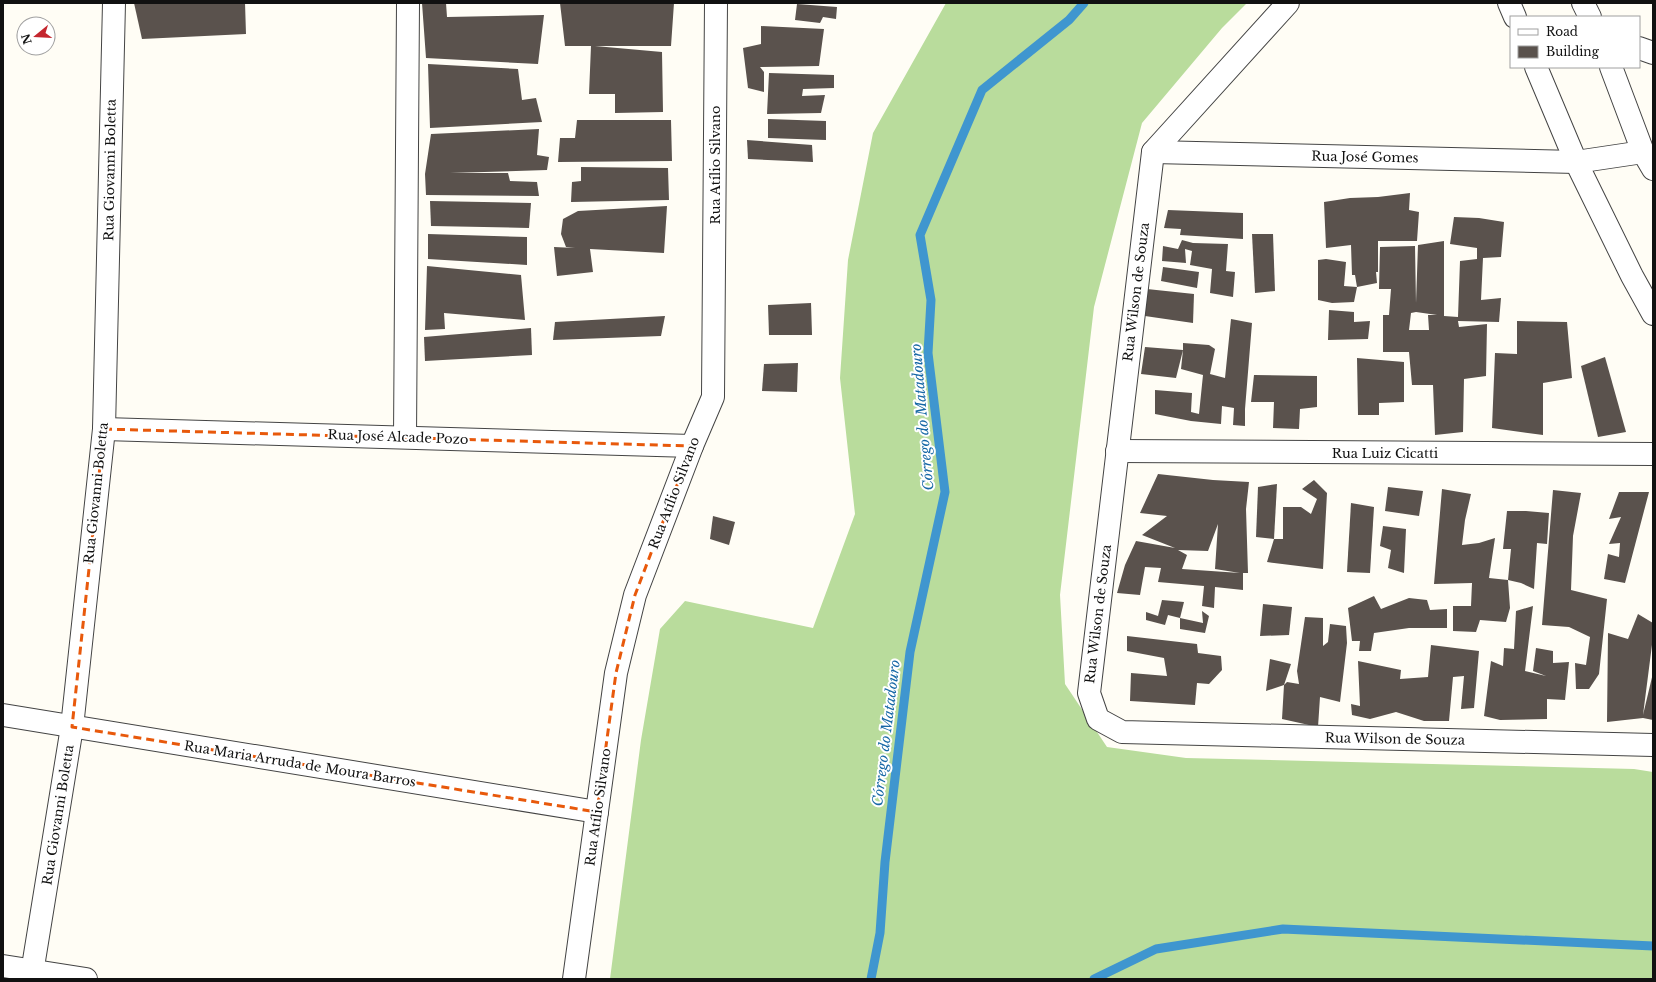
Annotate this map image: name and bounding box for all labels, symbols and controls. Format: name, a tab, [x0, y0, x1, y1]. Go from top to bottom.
north arrow	[16, 16, 56, 56]
legend	[1510, 16, 1640, 68]
text: Road	[1546, 24, 1578, 39]
text: N	[18, 31, 35, 46]
text: Building	[1546, 44, 1600, 59]
street label: Rua Giovanni Boletta	[100, 98, 120, 241]
street label: Rua Atílio Silvano	[707, 106, 724, 224]
street label: Rua José Gomes	[1311, 148, 1419, 166]
street label: Rua Wilson de Souza	[1119, 221, 1153, 363]
water label: Córrego do Matadouro	[907, 343, 937, 491]
street label: Rua Giovanni Boletta	[80, 421, 112, 564]
street label: Rua José Alcade Pozo	[327, 426, 469, 448]
street label: Rua Atílio Silvano	[645, 434, 703, 552]
street label: Rua Luiz Cicatti	[1332, 445, 1439, 462]
street label: Rua Wilson de Souza	[1081, 543, 1115, 685]
water label: Córrego do Matadouro	[868, 659, 904, 807]
street label: Rua Wilson de Souza	[1325, 729, 1466, 749]
street label: Rua Maria Arruda de Moura Barros	[183, 737, 417, 791]
street label: Rua Giovanni Boletta	[38, 743, 78, 886]
street label: Rua Atílio Silvano	[581, 747, 615, 867]

